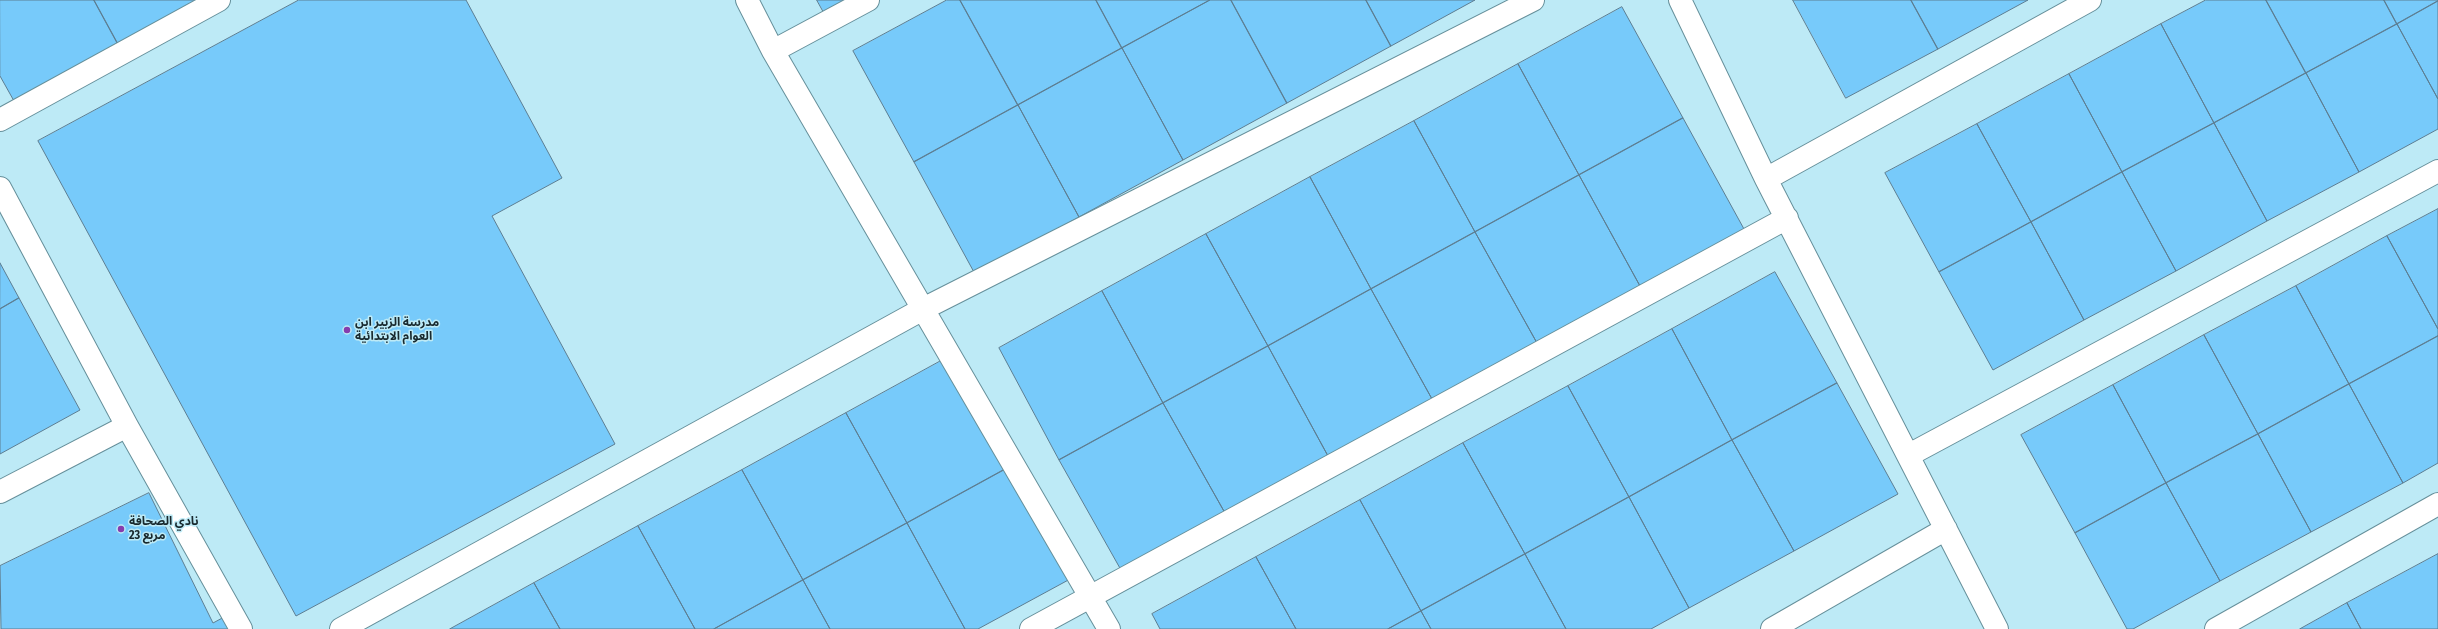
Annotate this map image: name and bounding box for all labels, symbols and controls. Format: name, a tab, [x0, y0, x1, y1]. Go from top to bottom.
place label: مدرسة الزبير ابن العوام الابتدائية	[355, 316, 439, 344]
marker: مدرسة الزبير ابن العوام الابتدائية	[342, 325, 352, 335]
place label: نادي الصحافة مربع 23	[129, 515, 198, 543]
marker: نادي الصحافة مربع 23	[116, 524, 126, 534]

